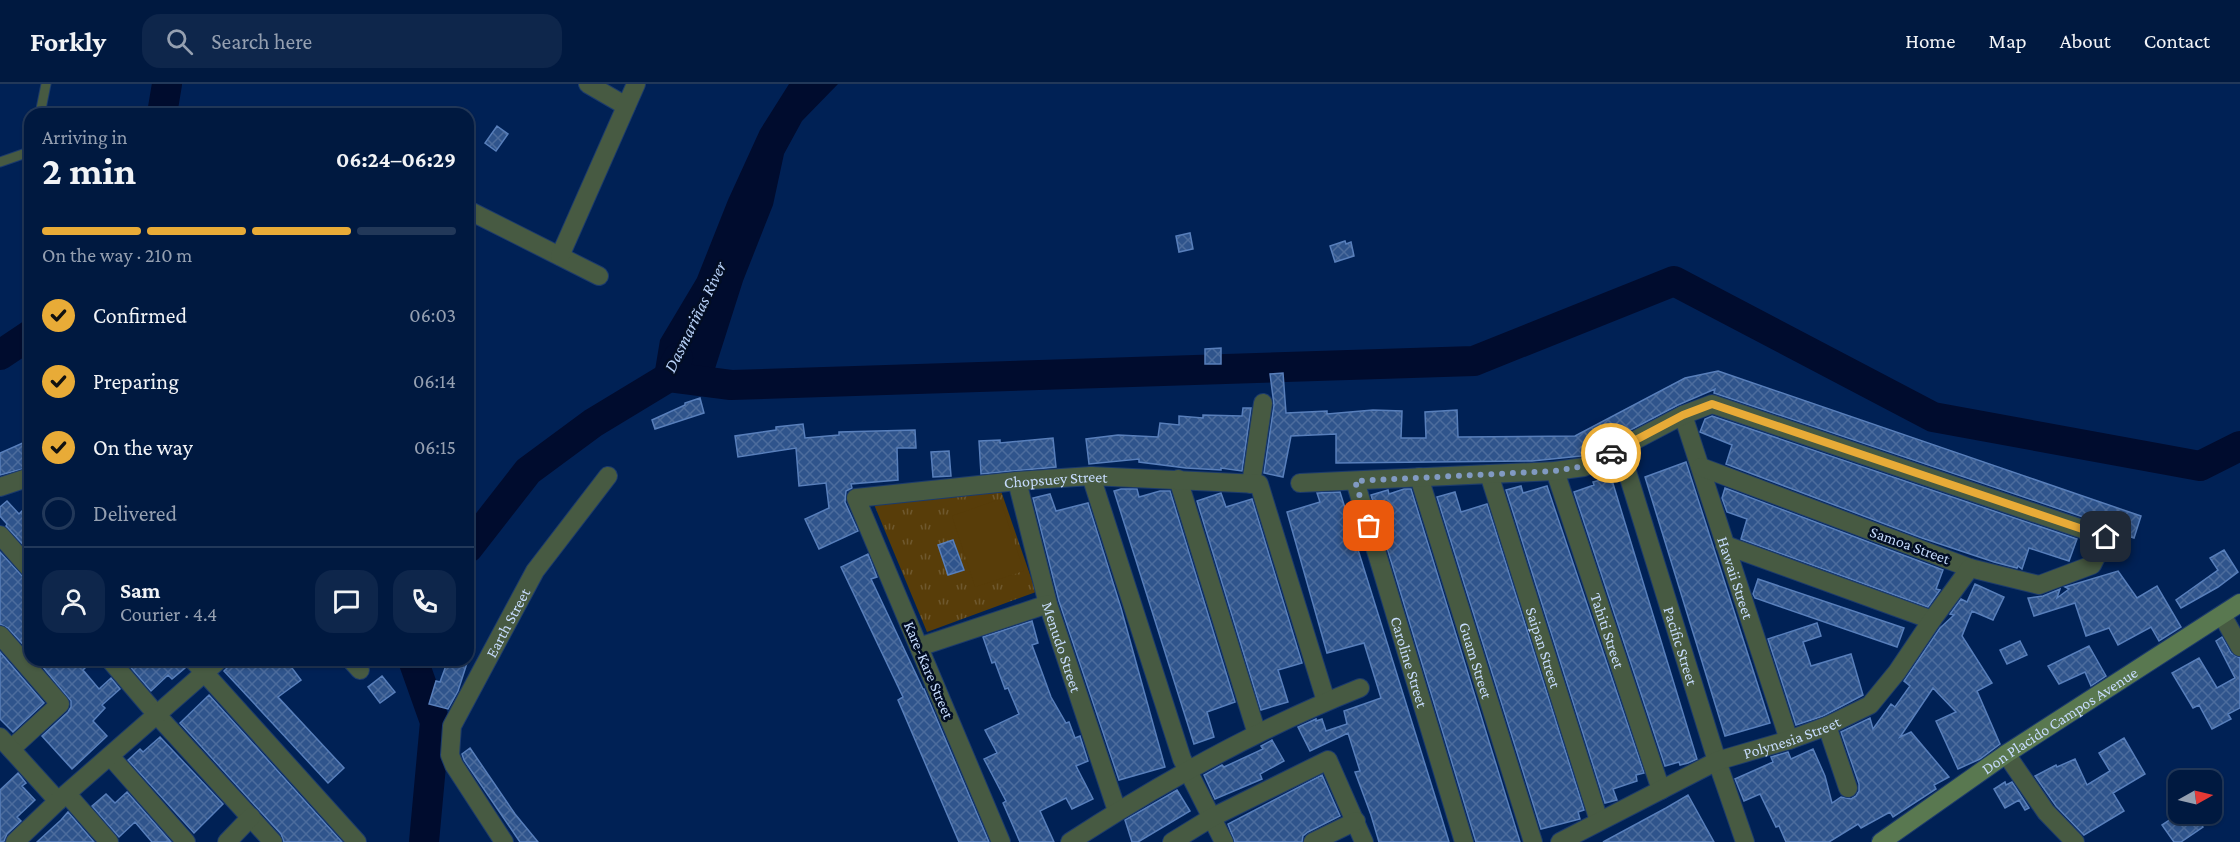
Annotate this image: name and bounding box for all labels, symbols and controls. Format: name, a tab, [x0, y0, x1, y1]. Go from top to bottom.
search box	[142, 14, 562, 68]
icon: search	[163, 25, 196, 58]
text: Forkly	[30, 26, 106, 57]
text: Search here	[211, 29, 312, 54]
text: Home	[1905, 29, 1955, 53]
text: Map	[1988, 29, 2027, 53]
text: About	[2060, 29, 2111, 53]
text: Contact	[2144, 29, 2210, 53]
text: Arriving in	[42, 126, 127, 148]
text: 06:24–06:29	[336, 147, 456, 172]
text: 2 min	[42, 149, 136, 192]
text: On the way · 210 m	[42, 244, 192, 266]
water label: Dasmariñas River	[660, 258, 731, 376]
icon: check	[42, 299, 75, 332]
text: Confirmed	[93, 303, 187, 328]
text: 06:03	[409, 304, 456, 326]
icon: check	[42, 365, 75, 398]
text: Preparing	[93, 369, 179, 394]
text: 06:14	[413, 370, 456, 392]
courier	[1581, 423, 1641, 483]
icon: check	[42, 431, 75, 464]
text: On the way	[93, 435, 193, 460]
text: 06:15	[414, 436, 456, 458]
icon: car	[1595, 437, 1628, 470]
street label: Chopsuey Street	[1003, 467, 1109, 491]
pin	[1343, 500, 1394, 551]
text: Delivered	[93, 501, 177, 526]
icon: bag	[1352, 509, 1385, 542]
pin	[2080, 511, 2131, 562]
icon: home	[2089, 520, 2122, 553]
street label: Samoa Street	[1868, 523, 1953, 568]
street label: Hawaii Street	[1715, 534, 1758, 622]
button: person	[42, 570, 105, 633]
button: chat	[315, 570, 378, 633]
button: phone	[393, 570, 456, 633]
text: Sam	[120, 578, 160, 603]
street label: Earth Street	[482, 584, 533, 660]
street label: Tahiti Street	[1588, 591, 1629, 671]
street label: Menudo Street	[1039, 599, 1085, 695]
text: Courier · 4.4	[120, 603, 217, 625]
street label: Pacific Street	[1661, 604, 1702, 688]
street label: Saipan Street	[1523, 605, 1565, 691]
street label: Caroline Street	[1388, 614, 1432, 710]
street label: Kare-Kare Street	[901, 619, 957, 722]
street label: Guam Street	[1456, 620, 1496, 701]
street label: Don Placido Campos Avenue	[1978, 663, 2140, 777]
street label: Polynesia Street	[1741, 712, 1843, 761]
north arrow	[2168, 770, 2222, 824]
map controls	[2168, 770, 2222, 824]

